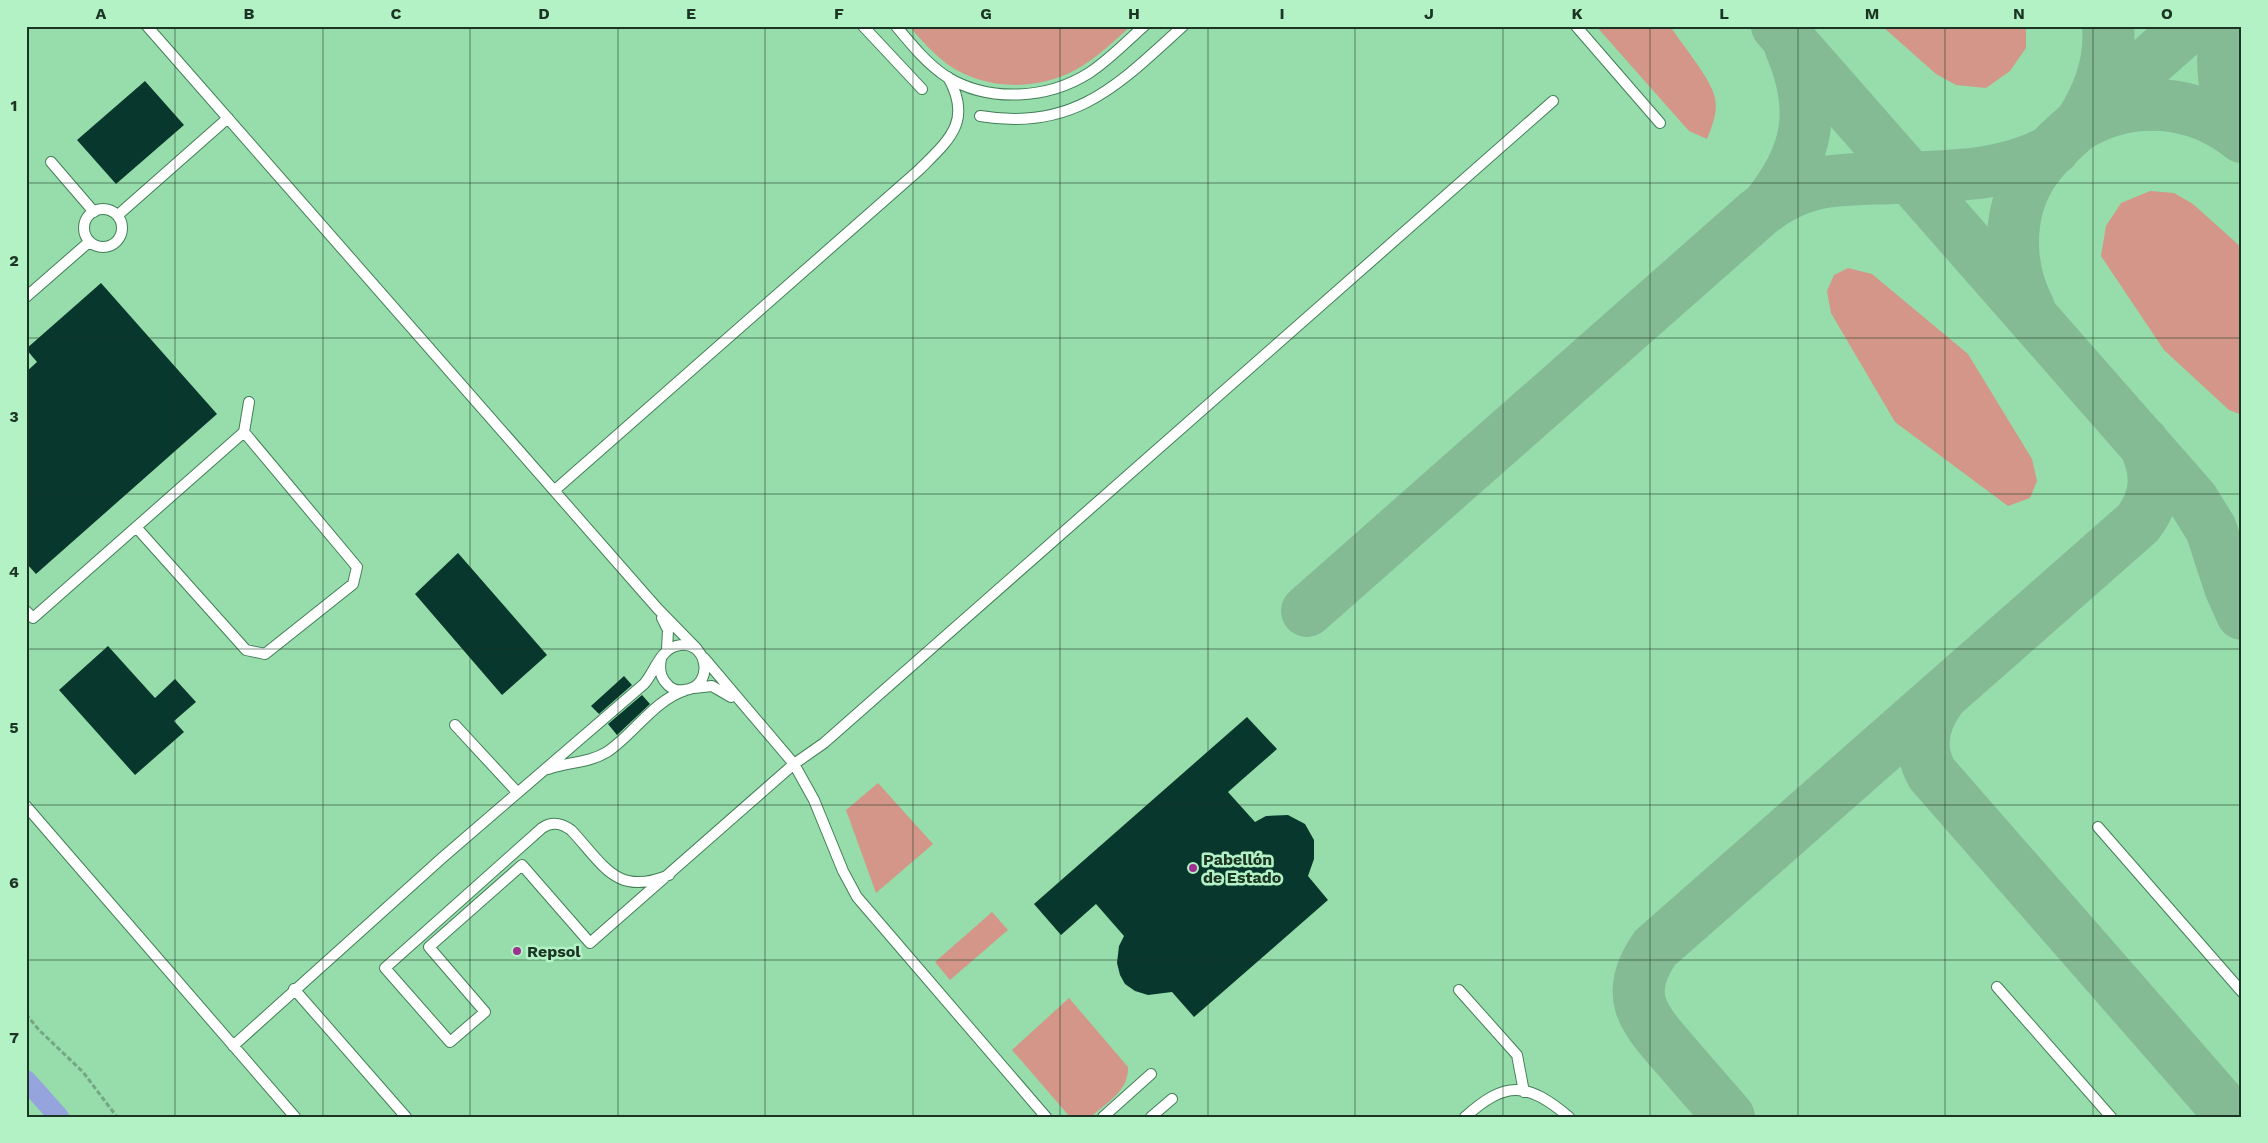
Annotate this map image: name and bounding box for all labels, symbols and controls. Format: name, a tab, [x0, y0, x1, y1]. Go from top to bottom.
text: A	[96, 4, 107, 23]
text: B	[244, 4, 255, 23]
text: C	[391, 4, 402, 23]
text: D	[538, 4, 550, 23]
text: E	[686, 4, 696, 23]
text: F	[834, 4, 844, 23]
text: G	[980, 4, 992, 23]
text: H	[1128, 4, 1140, 23]
text: I	[1279, 4, 1285, 23]
text: J	[1424, 4, 1434, 23]
text: K	[1571, 4, 1583, 23]
text: L	[1719, 4, 1729, 23]
text: M	[1865, 4, 1879, 23]
text: N	[2013, 4, 2025, 23]
text: O	[2161, 4, 2173, 23]
text: 1	[11, 96, 17, 115]
text: 2	[9, 251, 19, 270]
text: 3	[9, 407, 19, 426]
text: 4	[9, 562, 19, 581]
text: 5	[9, 718, 19, 737]
place label: Pabellón de Estado	[1203, 850, 1282, 887]
marker: Pabellón de Estado	[1187, 862, 1199, 874]
text: 6	[9, 873, 19, 892]
place label: Repsol	[527, 942, 581, 961]
marker: Repsol	[511, 945, 523, 957]
text: 7	[9, 1028, 19, 1047]

